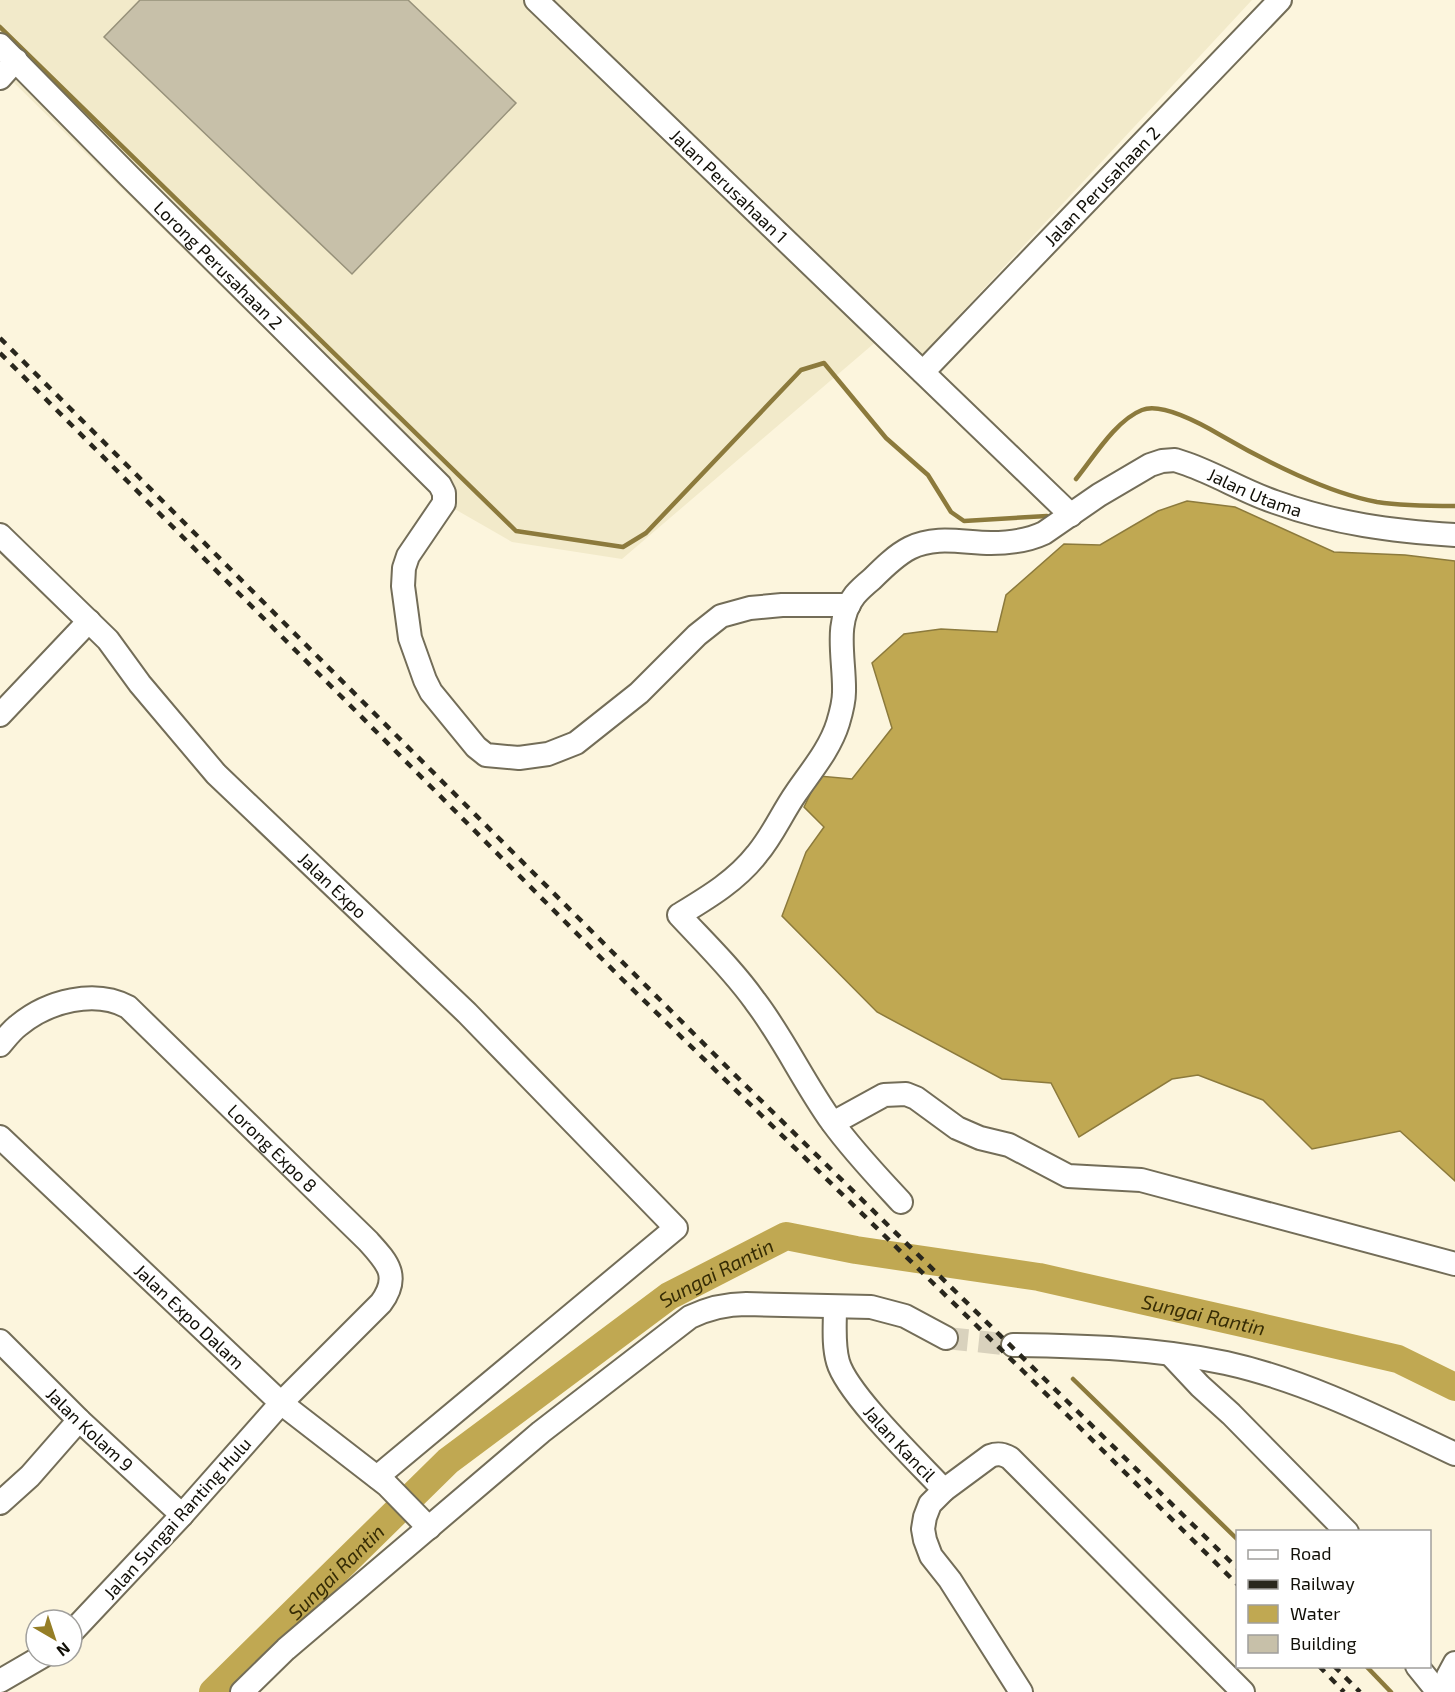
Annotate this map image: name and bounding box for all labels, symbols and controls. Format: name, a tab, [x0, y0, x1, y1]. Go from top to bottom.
street label: Jalan Perusahaan 2	[1039, 121, 1164, 250]
street label: Jalan Perusahaan 1	[666, 124, 792, 247]
street label: Lorong Perusahaan 2	[149, 196, 288, 334]
street label: Jalan Utama	[1204, 463, 1305, 521]
street label: Jalan Expo	[294, 848, 371, 923]
street label: Lorong Expo 8	[223, 1099, 322, 1196]
water label: Sungai Rantin	[654, 1233, 777, 1312]
street label: Jalan Expo Dalam	[130, 1259, 249, 1374]
water label: Sungai Rantin	[1140, 1289, 1268, 1340]
street label: Jalan Kolam 9	[42, 1383, 138, 1476]
street label: Jalan Kancil	[859, 1401, 941, 1486]
street label: Jalan Sungai Ranting Hulu	[99, 1433, 255, 1603]
water label: Sungai Rantin	[282, 1519, 389, 1624]
legend	[1236, 1530, 1431, 1668]
text: Road	[1290, 1542, 1331, 1564]
text: Railway	[1290, 1572, 1355, 1594]
text: Water	[1290, 1602, 1340, 1624]
north arrow	[24, 1608, 84, 1668]
text: Building	[1290, 1632, 1357, 1654]
text: N	[53, 1639, 74, 1661]

